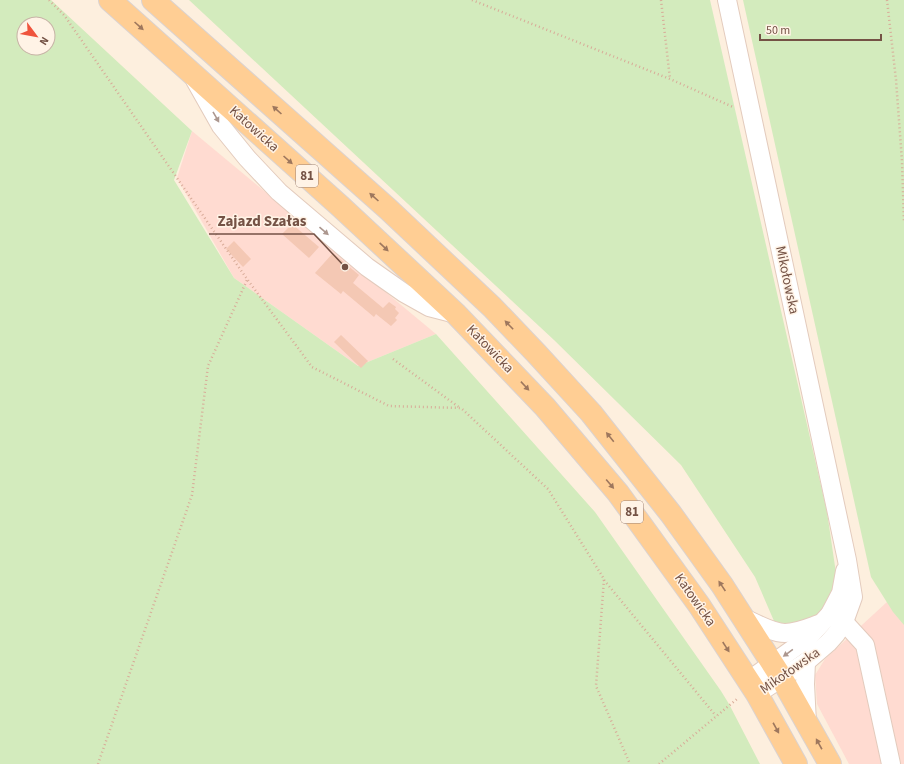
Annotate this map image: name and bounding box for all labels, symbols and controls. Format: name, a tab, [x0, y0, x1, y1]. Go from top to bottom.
north arrow	[16, 16, 56, 56]
scale bar	[760, 16, 881, 42]
one-way arrow	[135, 21, 144, 30]
text: 50 m	[766, 22, 790, 39]
text: N	[36, 34, 52, 48]
street label: Katowicka	[225, 101, 283, 157]
one-way arrow	[271, 106, 282, 115]
one-way arrow	[212, 111, 219, 123]
one-way arrow	[283, 155, 293, 164]
road number: 81	[296, 165, 318, 187]
one-way arrow	[369, 193, 378, 202]
callout: Zajazd Szałas	[209, 207, 314, 234]
text: Zajazd Szałas	[218, 211, 307, 232]
one-way arrow	[319, 226, 329, 235]
one-way arrow	[379, 242, 389, 252]
street label: Mikołowska	[770, 244, 804, 316]
street label: Katowicka	[462, 320, 518, 378]
one-way arrow	[504, 320, 514, 330]
one-way arrow	[520, 381, 530, 391]
one-way arrow	[606, 432, 614, 443]
one-way arrow	[606, 479, 615, 489]
road number: 81	[621, 501, 643, 523]
street label: Katowicka	[669, 569, 721, 631]
one-way arrow	[718, 580, 726, 591]
one-way arrow	[723, 641, 730, 653]
street label: Mikołowska	[756, 643, 824, 699]
one-way arrow	[783, 648, 794, 657]
one-way arrow	[773, 722, 780, 734]
one-way arrow	[815, 738, 822, 749]

